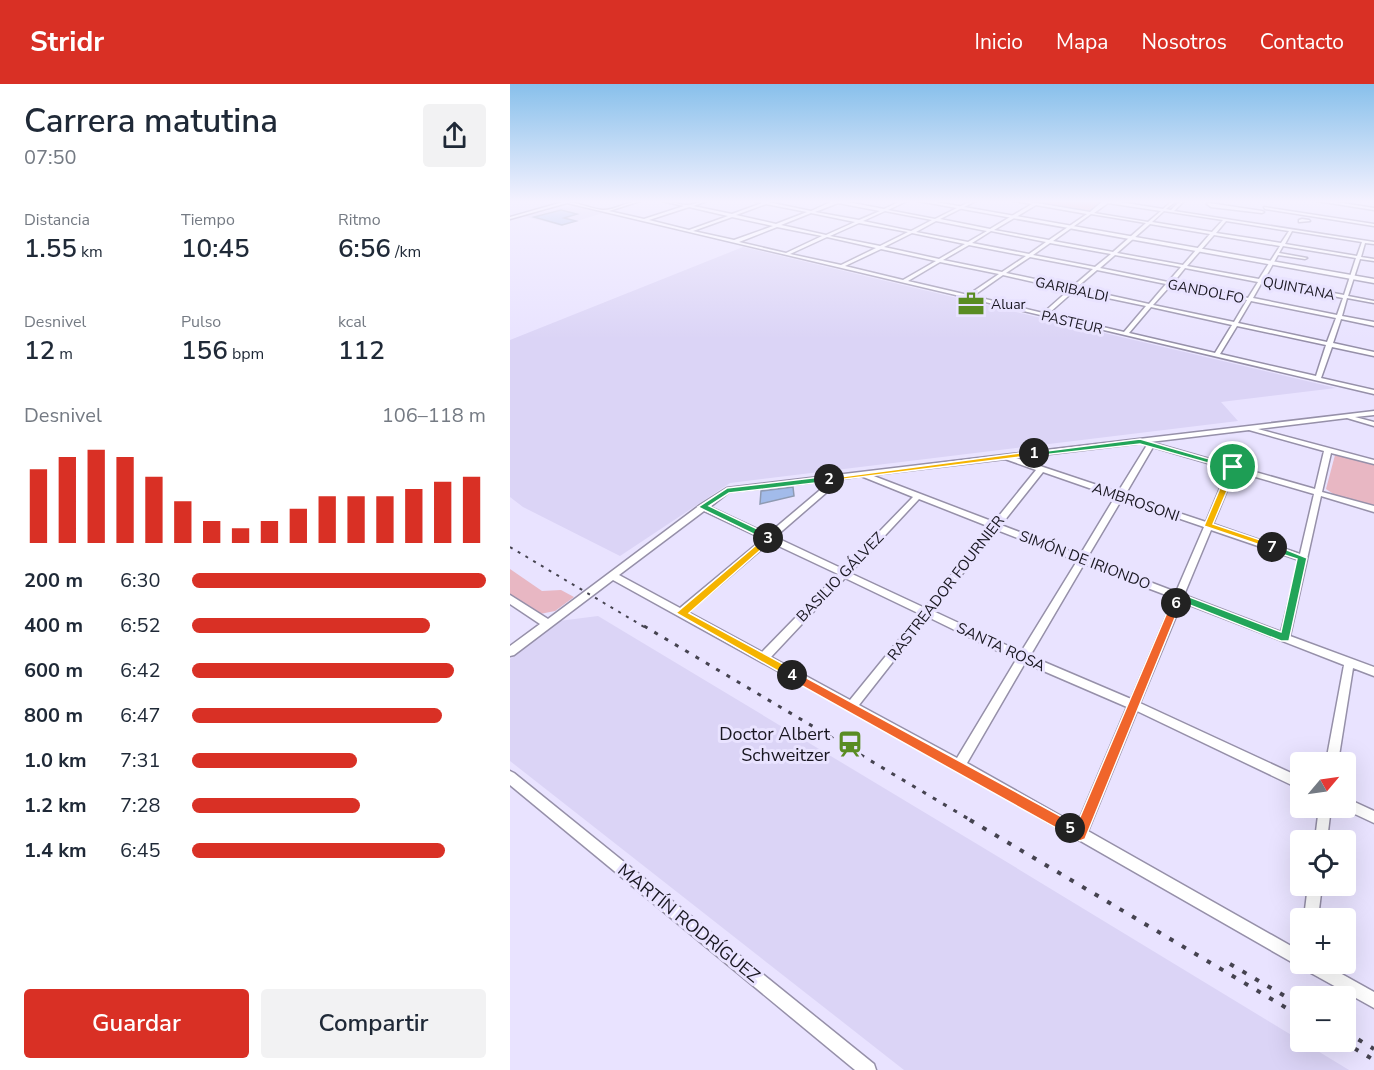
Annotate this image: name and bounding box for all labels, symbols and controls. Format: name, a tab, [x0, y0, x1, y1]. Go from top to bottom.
text: Stridr	[30, 23, 104, 61]
text: Inicio	[975, 28, 1023, 56]
text: Mapa	[1056, 28, 1108, 56]
text: Nosotros	[1141, 28, 1227, 56]
text: Contacto	[1260, 28, 1344, 56]
text: Carrera matutina	[24, 99, 278, 144]
button: share	[423, 104, 486, 167]
text: 07:50	[24, 144, 77, 171]
text: Distancia	[24, 209, 90, 231]
text: Tiempo	[181, 209, 235, 231]
text: Ritmo	[338, 209, 381, 231]
text: 1.55	[24, 231, 77, 266]
text: 10:45	[181, 231, 250, 266]
text: 6:56	[338, 231, 391, 266]
text: km	[77, 241, 103, 263]
text: /km	[391, 241, 421, 263]
street label: GARIBALDI	[1034, 272, 1110, 307]
street label: QUINTANA	[1261, 272, 1337, 305]
street label: GANDOLFO	[1166, 275, 1246, 308]
office icon: Aluar	[956, 289, 986, 319]
place label: Aluar	[991, 295, 1026, 314]
street label: PASTEUR	[1039, 306, 1104, 339]
text: Desnivel	[24, 311, 86, 333]
text: Pulso	[181, 311, 221, 333]
text: kcal	[338, 311, 366, 333]
text: 12	[24, 333, 55, 368]
text: 156	[181, 333, 228, 368]
text: 112	[338, 333, 385, 368]
text: m	[55, 343, 73, 365]
text: bpm	[228, 343, 264, 365]
text: Desnivel	[24, 402, 102, 429]
text: 106–118 m	[382, 402, 486, 429]
pin: 1	[1019, 438, 1049, 468]
pin	[1207, 441, 1258, 492]
text: 1	[1029, 442, 1039, 464]
icon: arrive	[1216, 450, 1249, 483]
pin: 2	[814, 464, 844, 494]
text: 2	[824, 468, 834, 490]
street label: AMBROSONI	[1090, 478, 1182, 526]
street label: RASTREADOR FOURNIER	[883, 511, 1009, 665]
pin: 3	[753, 523, 783, 553]
street label: SIMÓN DE IRIONDO	[1017, 525, 1154, 594]
text: 3	[763, 527, 773, 549]
street label: BASILIO GÁLVEZ	[792, 528, 888, 626]
pin: 7	[1257, 532, 1287, 562]
text: 7	[1267, 536, 1277, 558]
text: 200 m	[24, 567, 83, 594]
text: 6:30	[120, 567, 161, 594]
pin: 6	[1161, 588, 1191, 618]
text: 6	[1171, 592, 1181, 614]
text: 400 m	[24, 612, 83, 639]
text: 6:52	[120, 612, 161, 639]
street label: SANTA ROSA	[953, 618, 1049, 676]
text: 600 m	[24, 657, 83, 684]
text: 6:42	[120, 657, 161, 684]
pin: 4	[777, 660, 807, 690]
text: 4	[787, 664, 797, 686]
text: 800 m	[24, 702, 83, 729]
text: 6:47	[120, 702, 161, 729]
place label: Doctor Albert Schweitzer	[719, 722, 831, 767]
station icon: Doctor Albert Schweitzer	[835, 729, 865, 759]
text: 1.0 km	[24, 747, 87, 774]
text: 7:31	[120, 747, 161, 774]
north arrow	[1290, 752, 1356, 818]
map controls	[1290, 752, 1356, 1052]
text: 1.2 km	[24, 792, 87, 819]
text: 7:28	[120, 792, 161, 819]
pin: 5	[1055, 813, 1085, 843]
text: 5	[1065, 817, 1075, 839]
button: locate	[1290, 830, 1356, 896]
text: 1.4 km	[24, 837, 87, 864]
text: 6:45	[120, 837, 161, 864]
street label: MARTÍN RODRÍGUEZ	[613, 858, 765, 988]
button: +	[1290, 908, 1356, 974]
button: −	[1290, 986, 1356, 1052]
button: Guardar	[24, 989, 249, 1058]
button: Compartir	[261, 989, 486, 1058]

